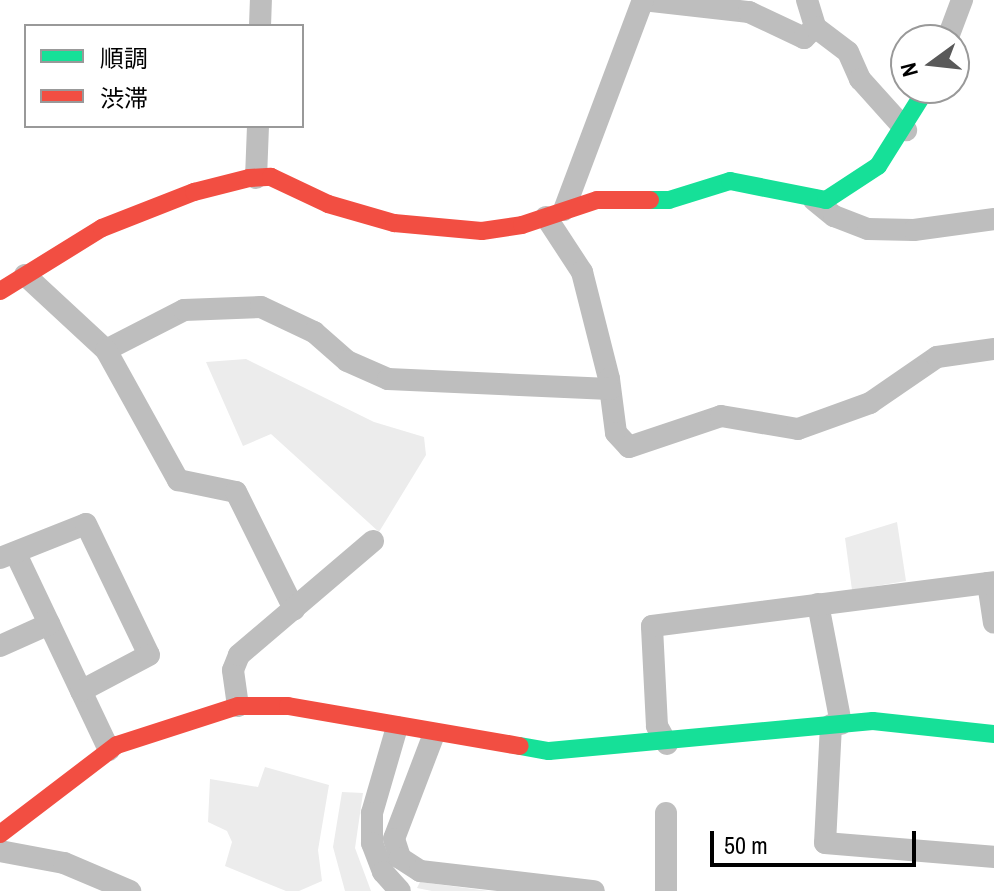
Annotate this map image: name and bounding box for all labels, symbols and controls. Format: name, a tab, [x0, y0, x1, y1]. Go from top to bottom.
legend	[24, 24, 304, 128]
north arrow	[890, 24, 970, 104]
text: 順調	[100, 42, 148, 74]
text: N	[893, 60, 925, 80]
text: 渋滞	[100, 82, 148, 114]
scale bar	[714, 815, 920, 865]
text: 50 m	[724, 829, 768, 861]

